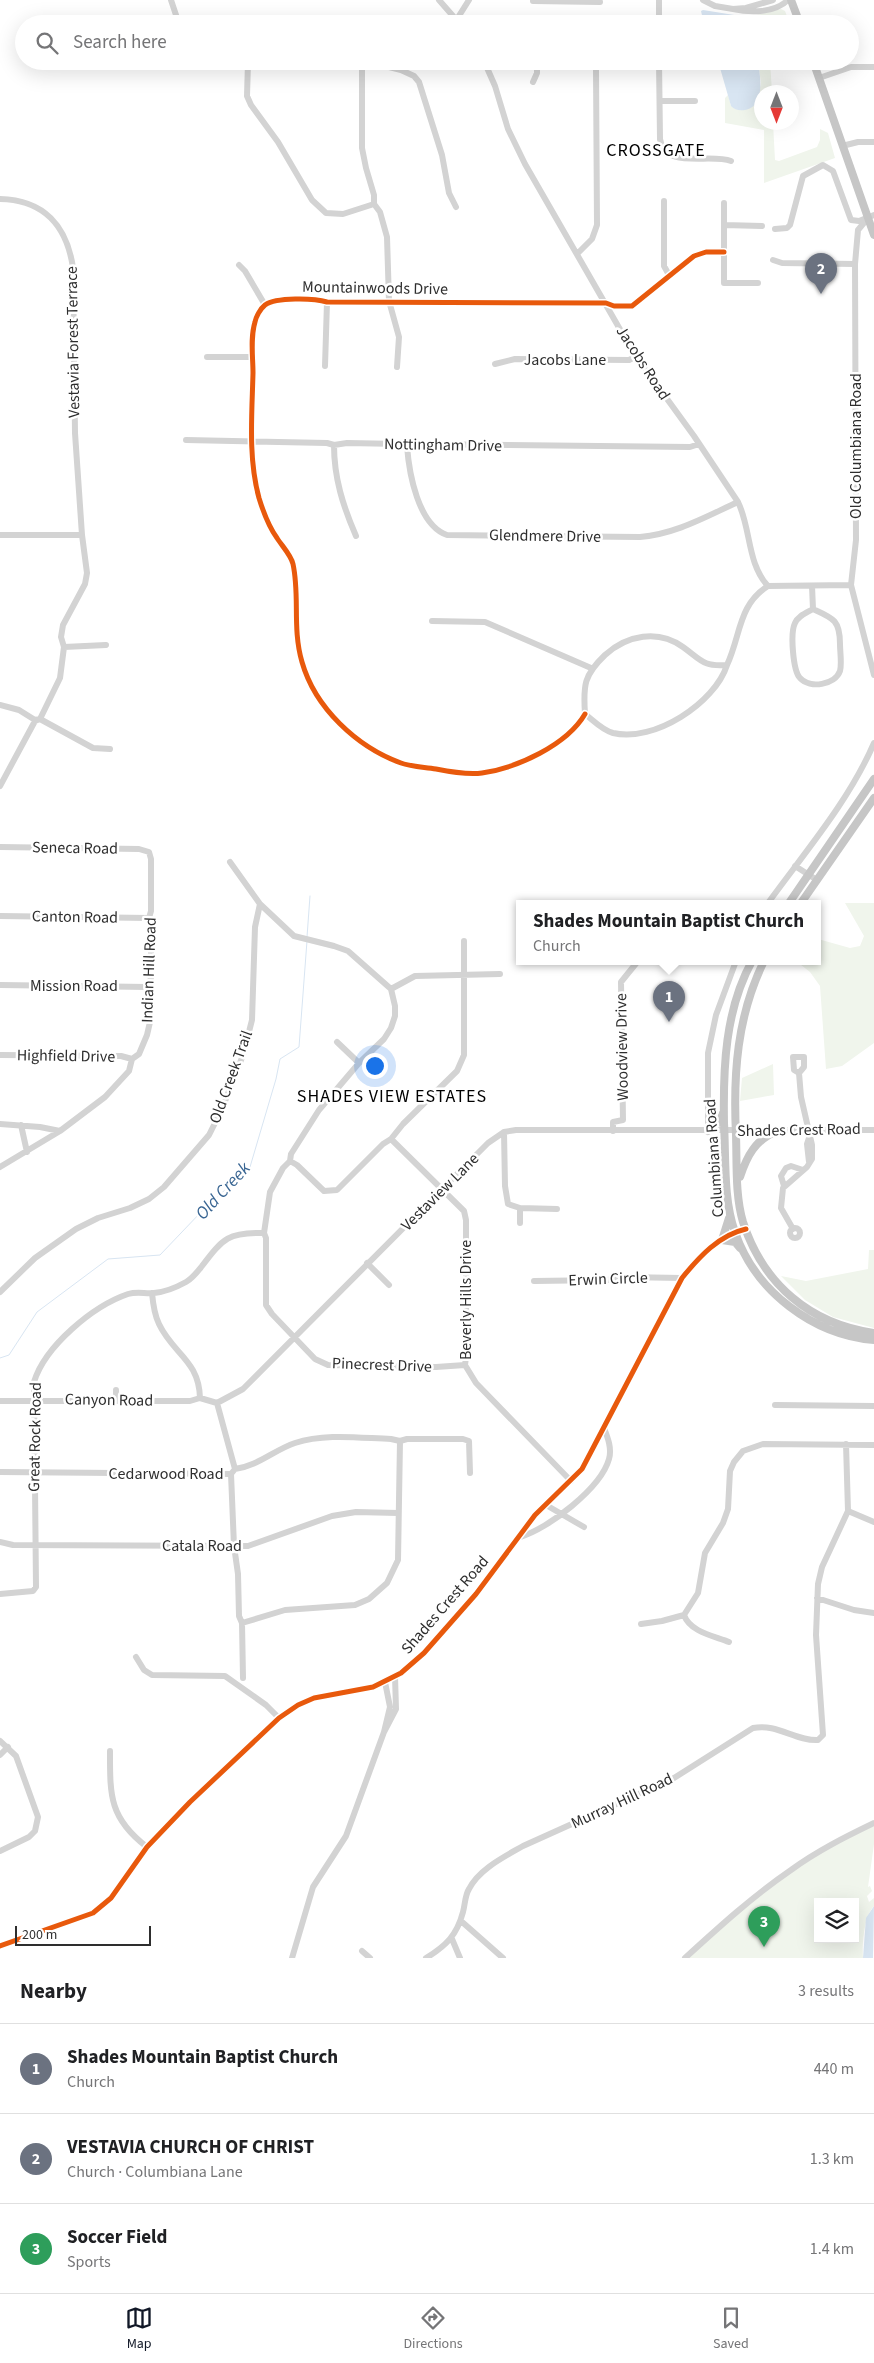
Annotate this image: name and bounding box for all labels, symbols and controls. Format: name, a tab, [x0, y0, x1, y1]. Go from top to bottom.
search box	[15, 15, 859, 70]
icon: search	[33, 29, 61, 57]
text: Search here	[73, 29, 167, 56]
north arrow	[754, 85, 799, 130]
district label: CROSSGATE	[606, 138, 706, 163]
pin: 2	[805, 253, 837, 294]
street label: Vestavia Forest Terrace	[61, 266, 85, 418]
street label: Mountainwoods Drive	[302, 276, 448, 300]
street label: Jacobs Road	[611, 322, 675, 404]
street label: Jacobs Lane	[524, 349, 606, 371]
street label: Old Columbiana Road	[845, 373, 867, 519]
street label: Nottingham Drive	[384, 433, 502, 457]
street label: Glendmere Drive	[489, 524, 601, 548]
street label: Seneca Road	[32, 836, 118, 860]
popup	[516, 900, 821, 965]
street label: Canton Road	[32, 905, 118, 929]
text: Shades Mountain Baptist Church	[533, 908, 804, 935]
street label: Indian Hill Road	[136, 917, 162, 1023]
text: Church	[533, 935, 581, 957]
street label: Mission Road	[30, 975, 118, 997]
pin: 1	[653, 981, 685, 1022]
street label: Woodview Drive	[610, 993, 634, 1101]
street label: Old Creek Trail	[204, 1027, 258, 1127]
street label: Highfield Drive	[17, 1044, 116, 1068]
your location	[362, 1053, 388, 1079]
district label: SHADES VIEW ESTATES	[297, 1084, 487, 1109]
street label: Columbiana Road	[699, 1098, 729, 1218]
street label: Shades Crest Road	[737, 1118, 861, 1142]
street label: Vestaview Lane	[396, 1148, 484, 1236]
water label: Old Creek	[190, 1156, 257, 1225]
street label: Beverly Hills Drive	[455, 1240, 477, 1360]
street label: Erwin Circle	[568, 1267, 648, 1291]
street label: Pinecrest Drive	[332, 1352, 432, 1378]
street label: Great Rock Road	[23, 1382, 47, 1492]
street label: Canyon Road	[65, 1388, 153, 1412]
street label: Cedarwood Road	[108, 1463, 224, 1485]
street label: Catala Road	[162, 1535, 242, 1557]
street label: Shades Crest Road	[396, 1551, 494, 1659]
street label: Murray Hill Road	[568, 1768, 676, 1834]
map controls	[814, 1898, 859, 1943]
button: layers	[814, 1898, 859, 1943]
pin: 3	[748, 1906, 780, 1947]
scale bar	[15, 1923, 151, 1946]
text: 200 m	[22, 1925, 57, 1945]
text: Nearby	[20, 1976, 87, 2006]
text: 3 results	[798, 1980, 854, 2002]
text: Shades Mountain Baptist Church	[67, 2044, 338, 2071]
text: 1	[32, 2058, 40, 2080]
text: 440 m	[814, 2058, 854, 2080]
text: Church	[67, 2071, 115, 2093]
text: VESTAVIA CHURCH OF CHRIST	[67, 2134, 314, 2161]
text: 2	[32, 2148, 40, 2170]
text: 1.3 km	[810, 2148, 854, 2170]
text: Church · Columbiana Lane	[67, 2161, 243, 2183]
text: Soccer Field	[67, 2224, 167, 2251]
text: 3	[32, 2238, 40, 2260]
text: 1.4 km	[810, 2238, 854, 2260]
text: Sports	[67, 2251, 111, 2273]
tab: Map	[125, 2304, 153, 2354]
tab: Directions	[403, 2304, 463, 2354]
tab: Saved	[713, 2304, 749, 2354]

